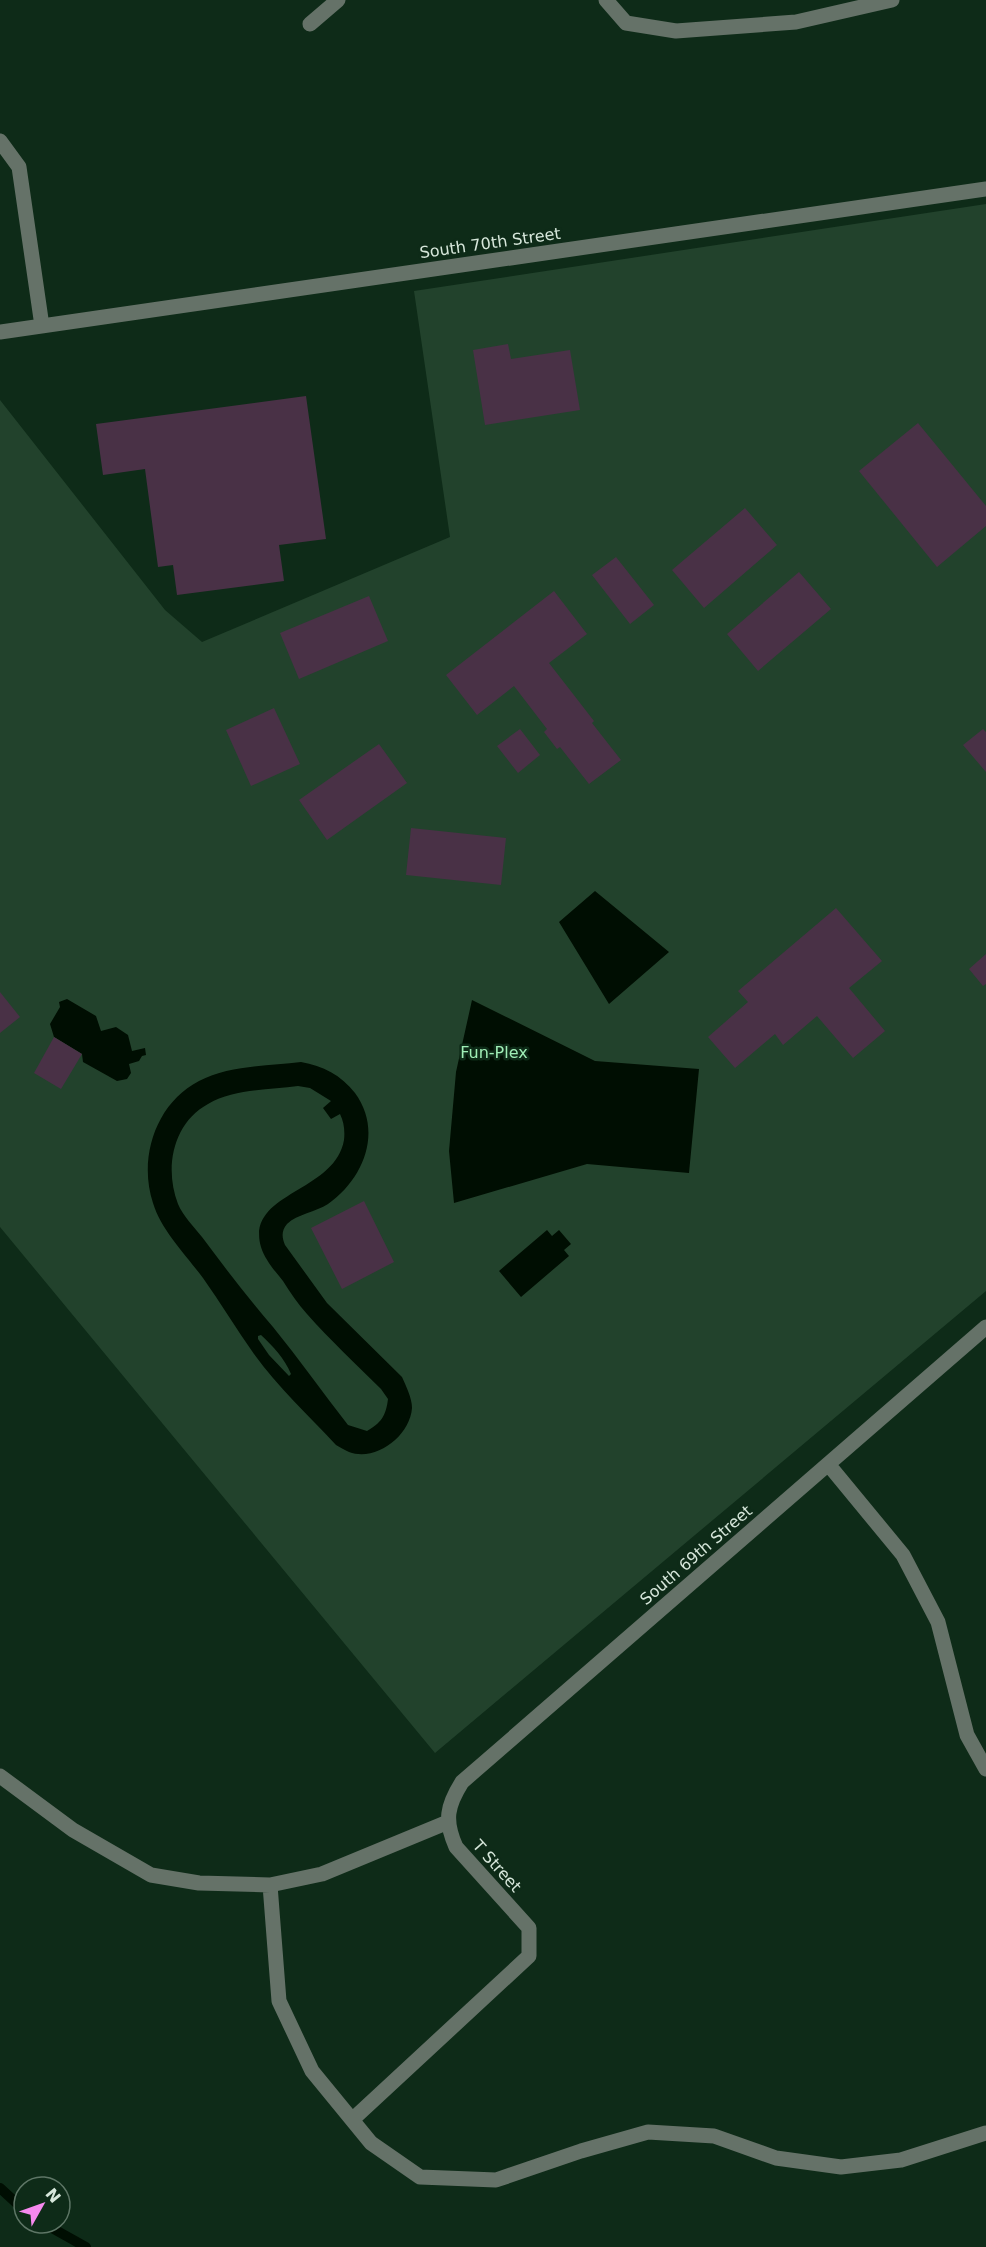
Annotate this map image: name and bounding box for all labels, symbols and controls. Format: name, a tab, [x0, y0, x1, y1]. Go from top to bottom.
street label: South 70th Street	[418, 224, 562, 262]
park label: Fun-Plex	[460, 1043, 528, 1062]
street label: South 69th Street	[636, 1501, 756, 1609]
street label: T Street	[468, 1835, 525, 1896]
north arrow	[12, 2175, 72, 2235]
text: N	[42, 2184, 65, 2207]

